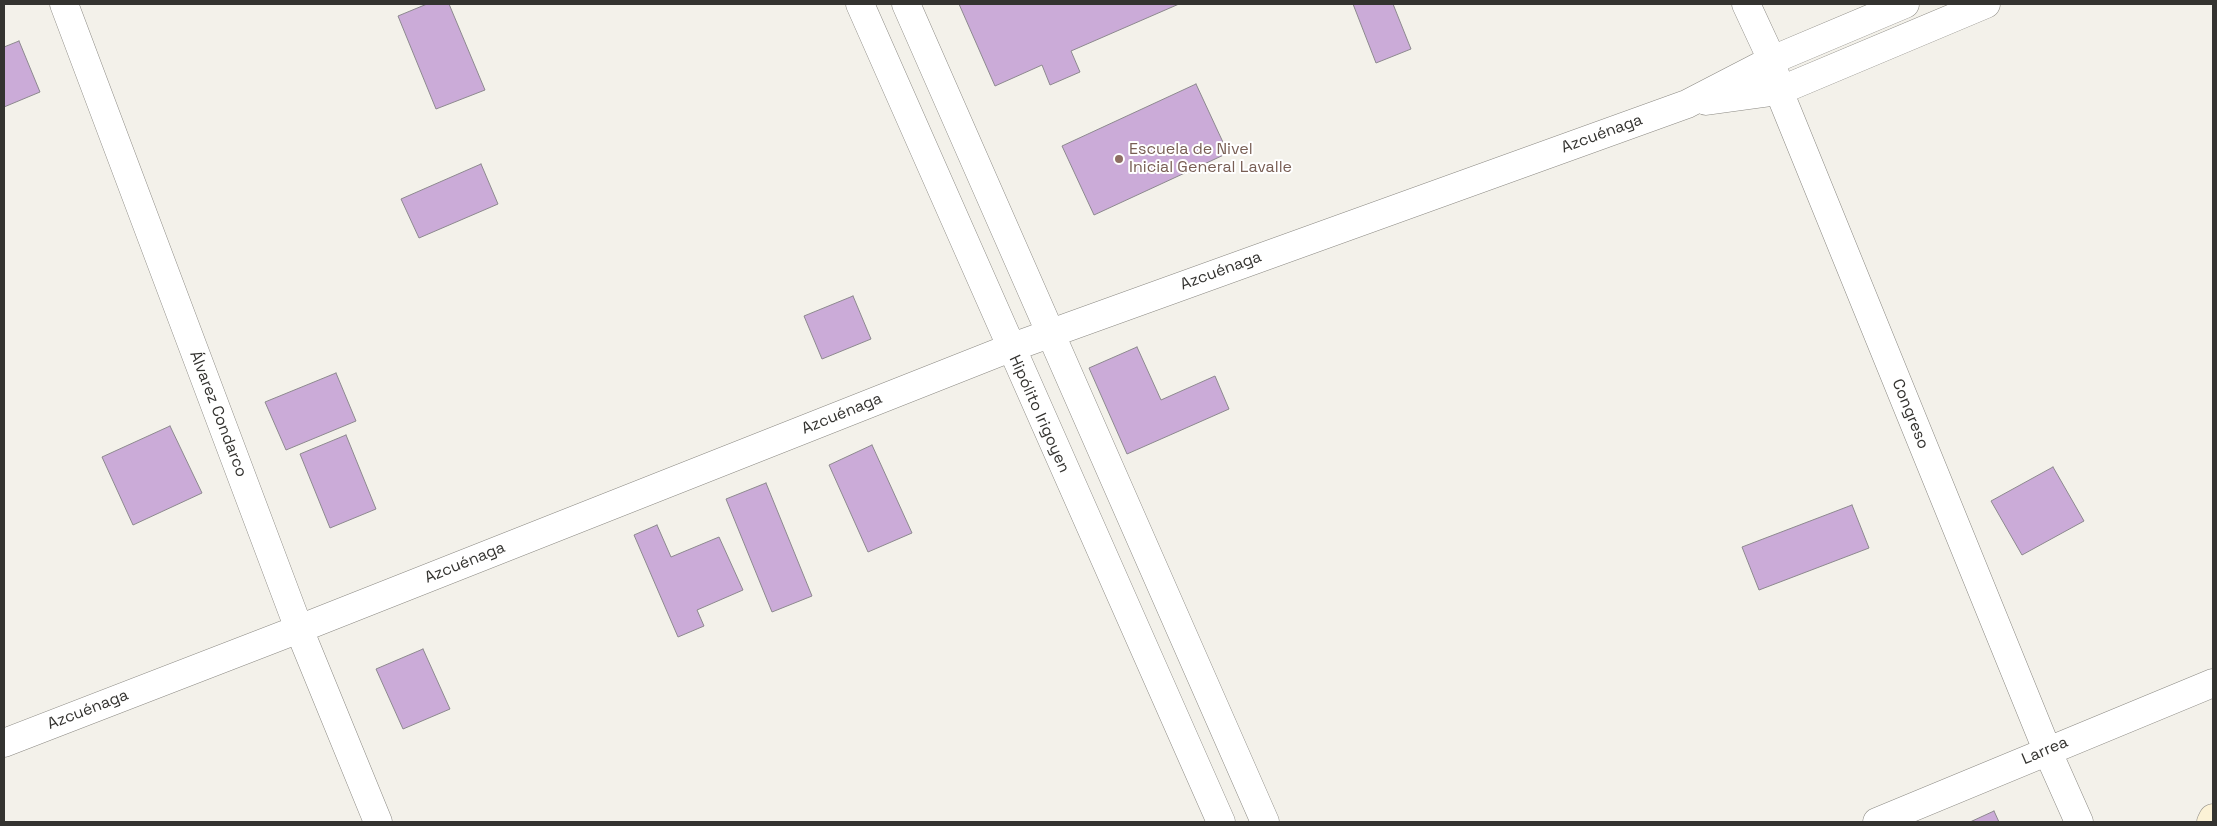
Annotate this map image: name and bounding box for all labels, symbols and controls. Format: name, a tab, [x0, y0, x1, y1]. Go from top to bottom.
street label: Azcuénaga	[1559, 110, 1645, 158]
place label: Escuela de Nivel Inicial General Lavalle	[1129, 140, 1292, 178]
marker: Escuela de Nivel Inicial General Lavalle	[1113, 153, 1125, 165]
street label: Azcuénaga	[1178, 247, 1264, 295]
street label: Álvarez Condarco	[185, 348, 251, 480]
street label: Hipólito Irigoyen	[1004, 352, 1074, 476]
street label: Congreso	[1887, 376, 1933, 452]
street label: Azcuénaga	[799, 389, 885, 439]
street label: Azcuénaga	[422, 538, 508, 588]
street label: Azcuénaga	[45, 686, 131, 734]
street label: Larrea	[2019, 733, 2071, 769]

